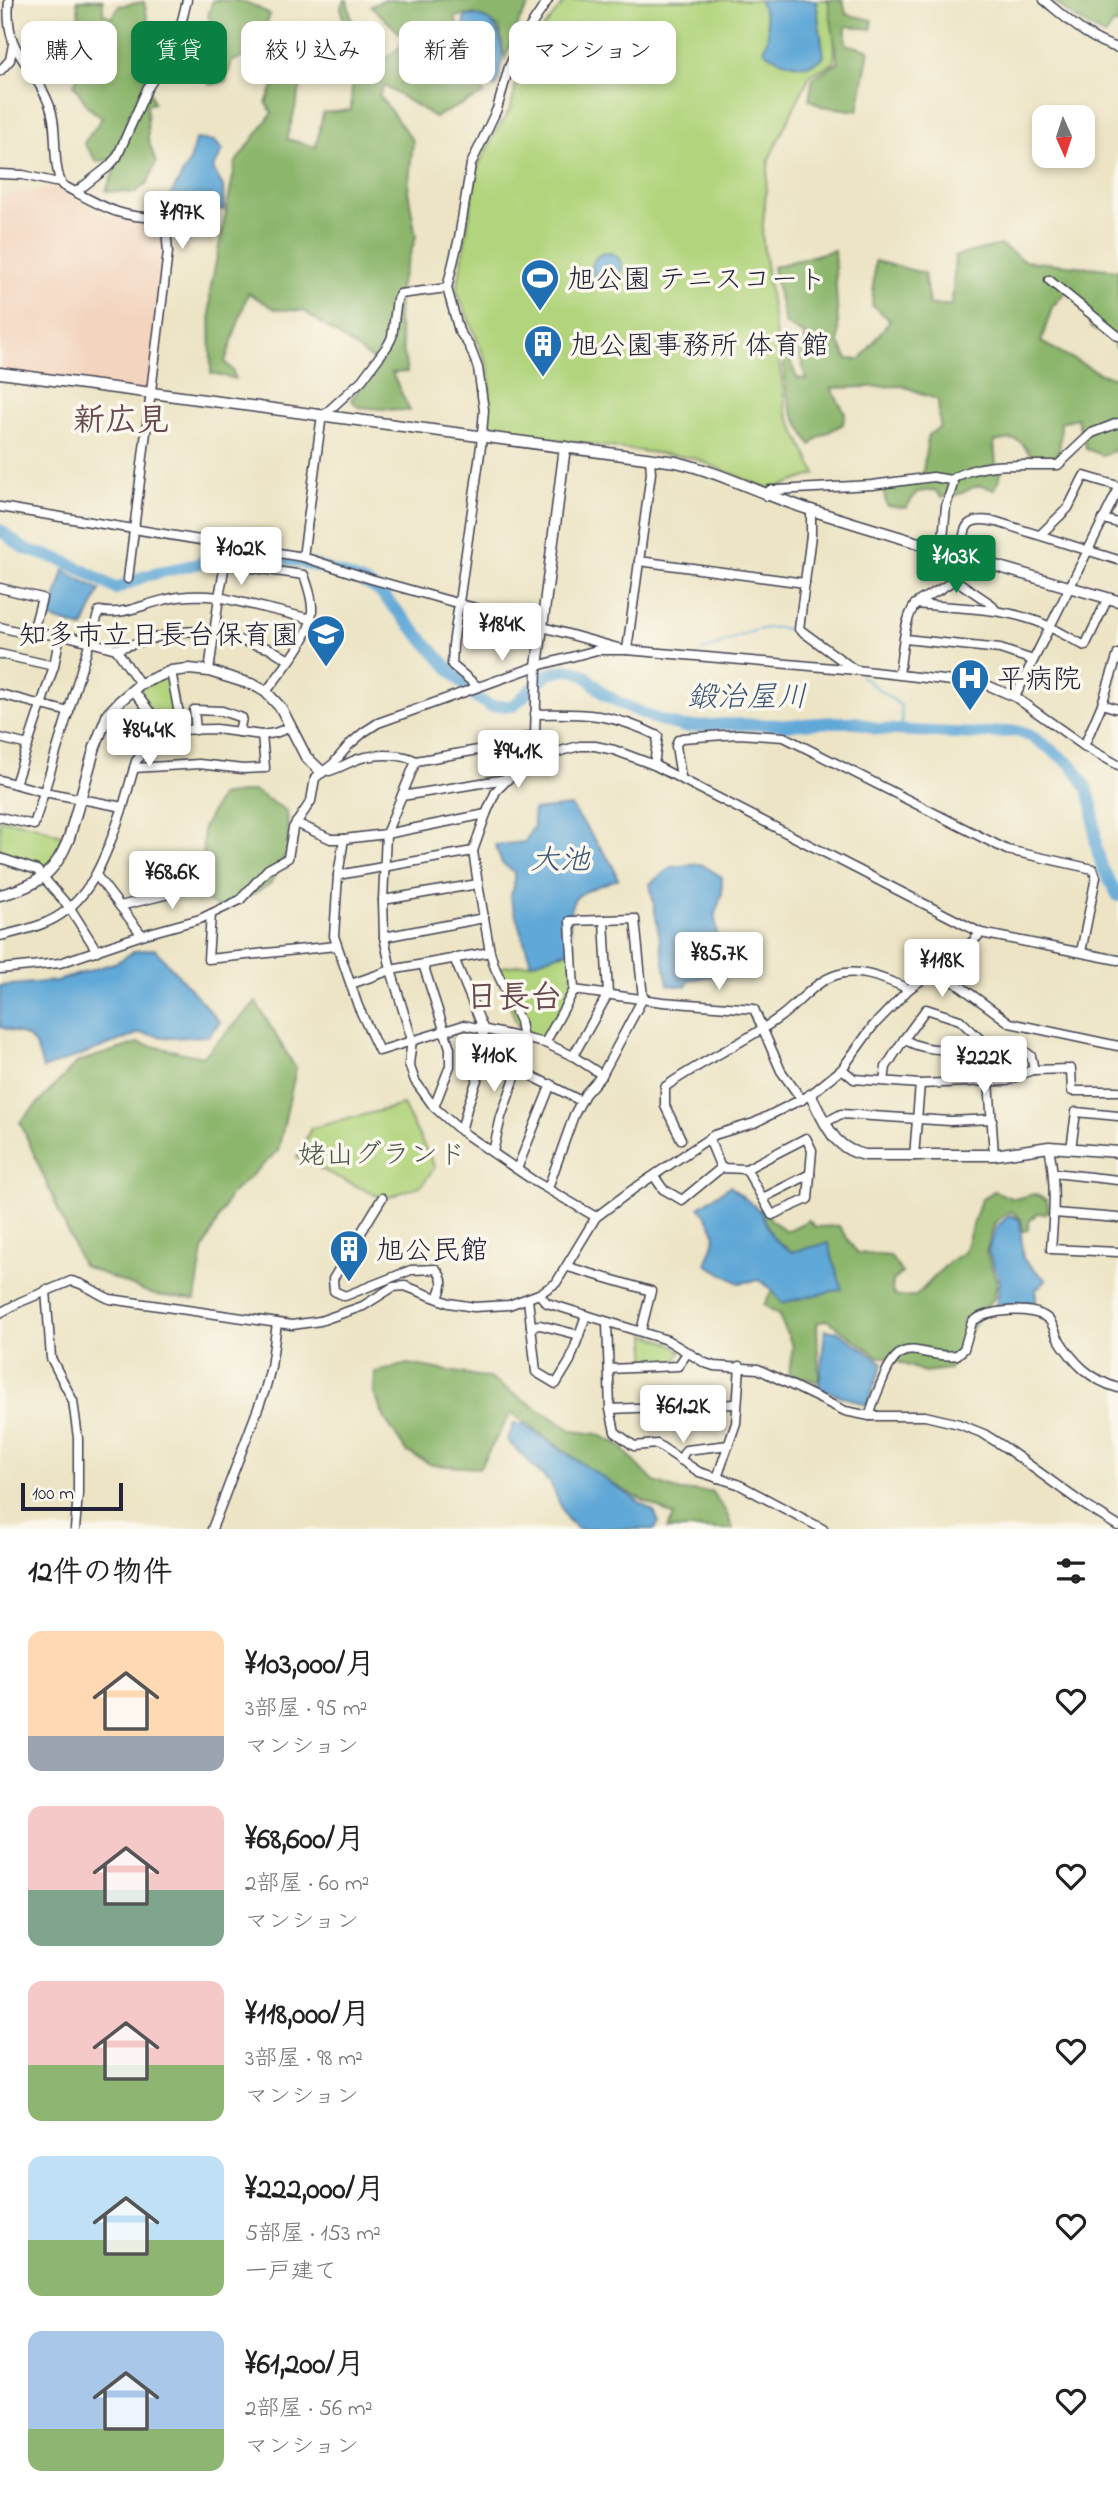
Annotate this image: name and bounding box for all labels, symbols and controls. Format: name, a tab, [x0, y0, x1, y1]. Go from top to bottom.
chip: 購入	[21, 21, 117, 84]
chip: 賃貸	[131, 21, 227, 84]
chip: 絞り込み	[241, 21, 385, 84]
chip: 新着	[399, 21, 495, 84]
chip: マンション	[509, 21, 676, 84]
north arrow	[1032, 105, 1096, 168]
map controls	[1032, 105, 1095, 168]
pin: ¥197K	[133, 191, 231, 251]
text: ¥197K	[160, 197, 204, 230]
sports icon: 旭公園 テニスコート	[519, 257, 561, 312]
place label: 旭公園 テニスコート	[567, 261, 827, 302]
building icon: 旭公園事務所 体育館	[522, 323, 564, 378]
place label: 旭公園事務所 体育館	[570, 327, 829, 368]
district label: 新広見	[73, 399, 169, 446]
pin: ¥102K	[192, 528, 290, 587]
text: ¥102K	[217, 533, 265, 566]
pin: ¥103K	[907, 536, 1005, 595]
text: ¥103K	[933, 541, 979, 574]
pin: ¥184K	[453, 604, 551, 663]
text: ¥184K	[479, 609, 525, 642]
school or university icon: 知多市立日長台保育園	[305, 613, 347, 668]
place label: 知多市立日長台保育園	[19, 617, 299, 658]
hospital icon: 平病院	[949, 657, 991, 712]
place label: 平病院	[997, 661, 1081, 702]
water label: 鍛治屋川	[687, 677, 807, 721]
pin: ¥84.4K	[92, 710, 206, 769]
text: ¥84.4K	[123, 715, 175, 748]
pin: ¥94.1K	[461, 730, 575, 790]
text: ¥94.1K	[494, 736, 542, 769]
water label: 大池	[530, 840, 591, 884]
pin: ¥68.6K	[115, 852, 229, 911]
text: ¥68.6K	[145, 857, 199, 890]
pin: ¥85.7K	[662, 932, 776, 992]
text: ¥85.7K	[691, 938, 747, 971]
pin: ¥118K	[893, 940, 991, 999]
text: ¥118K	[920, 945, 964, 978]
district label: 日長台	[466, 976, 562, 1023]
pin: ¥110K	[445, 1034, 543, 1094]
pin: ¥222K	[935, 1036, 1033, 1096]
text: ¥110K	[472, 1040, 516, 1073]
text: ¥222K	[957, 1042, 1011, 1075]
park label: 姥山グランド	[298, 1136, 466, 1177]
building icon: 旭公民館	[328, 1228, 370, 1283]
place label: 旭公民館	[376, 1232, 488, 1273]
pin: ¥61.2K	[626, 1386, 740, 1445]
text: ¥61.2K	[656, 1391, 710, 1424]
scale bar	[21, 1480, 122, 1512]
text: 100 m	[32, 1481, 74, 1508]
text: 12件の物件	[28, 1552, 172, 1596]
icon: filters	[1052, 1552, 1090, 1590]
text: ¥103,000/月	[245, 1644, 375, 1688]
icon: home	[84, 1659, 168, 1743]
icon: heart	[1052, 1682, 1090, 1720]
text: 3部屋 · 95 m²	[245, 1693, 367, 1726]
text: マンション	[245, 1731, 359, 1764]
text: ¥68,600/月	[245, 1819, 365, 1863]
icon: home	[84, 1834, 168, 1918]
icon: heart	[1052, 1857, 1090, 1895]
text: 2部屋 · 60 m²	[245, 1868, 369, 1901]
text: マンション	[245, 1906, 359, 1939]
text: ¥118,000/月	[245, 1994, 370, 2038]
icon: home	[84, 2009, 168, 2093]
icon: heart	[1052, 2032, 1090, 2070]
text: 3部屋 · 98 m²	[245, 2043, 363, 2076]
text: マンション	[245, 2081, 359, 2114]
text: ¥222,000/月	[245, 2169, 385, 2213]
icon: home	[84, 2184, 168, 2268]
icon: heart	[1052, 2207, 1090, 2245]
text: 5部屋 · 153 m²	[245, 2218, 381, 2251]
text: 一戸建て	[245, 2256, 337, 2289]
text: ¥61,200/月	[245, 2344, 365, 2388]
icon: home	[84, 2359, 168, 2443]
icon: heart	[1052, 2382, 1090, 2420]
text: 2部屋 · 56 m²	[245, 2393, 373, 2426]
text: マンション	[245, 2431, 359, 2464]

